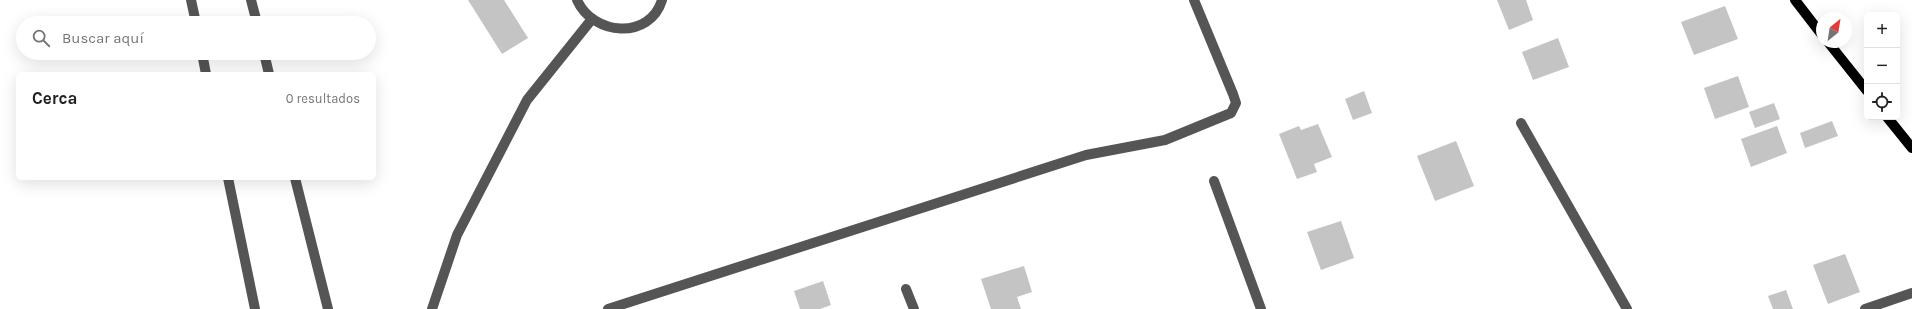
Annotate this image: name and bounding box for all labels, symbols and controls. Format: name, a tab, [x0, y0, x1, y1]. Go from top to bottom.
north arrow	[1816, 12, 1852, 48]
map controls	[1864, 12, 1900, 120]
button: +	[1864, 12, 1900, 48]
search box	[16, 16, 376, 60]
icon: search	[30, 27, 52, 49]
text: Buscar aquí	[62, 29, 144, 47]
button: −	[1864, 48, 1900, 84]
button: locate	[1864, 84, 1900, 120]
text: Cerca	[32, 88, 77, 108]
text: 0 resultados	[286, 91, 360, 106]

